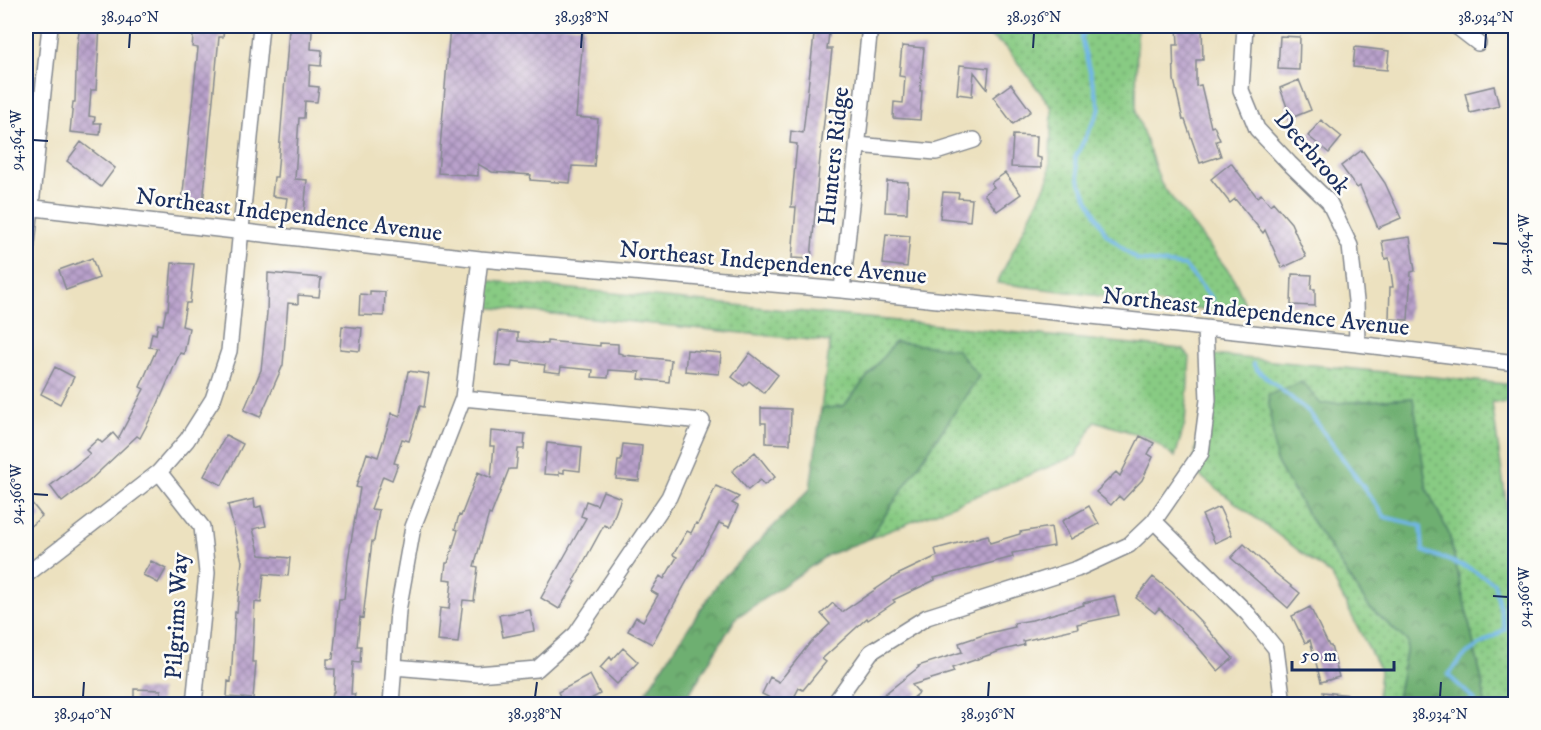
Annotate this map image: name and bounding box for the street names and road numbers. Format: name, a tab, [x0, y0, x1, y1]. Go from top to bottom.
street label: Hunters Ridge	[812, 85, 856, 227]
street label: Deerbrook	[1267, 105, 1357, 201]
street label: Northeast Independence Avenue	[134, 181, 444, 249]
street label: Northeast Independence Avenue	[618, 235, 928, 291]
street label: Northeast Independence Avenue	[1101, 281, 1411, 343]
street label: Pilgrims Way	[159, 551, 195, 680]

